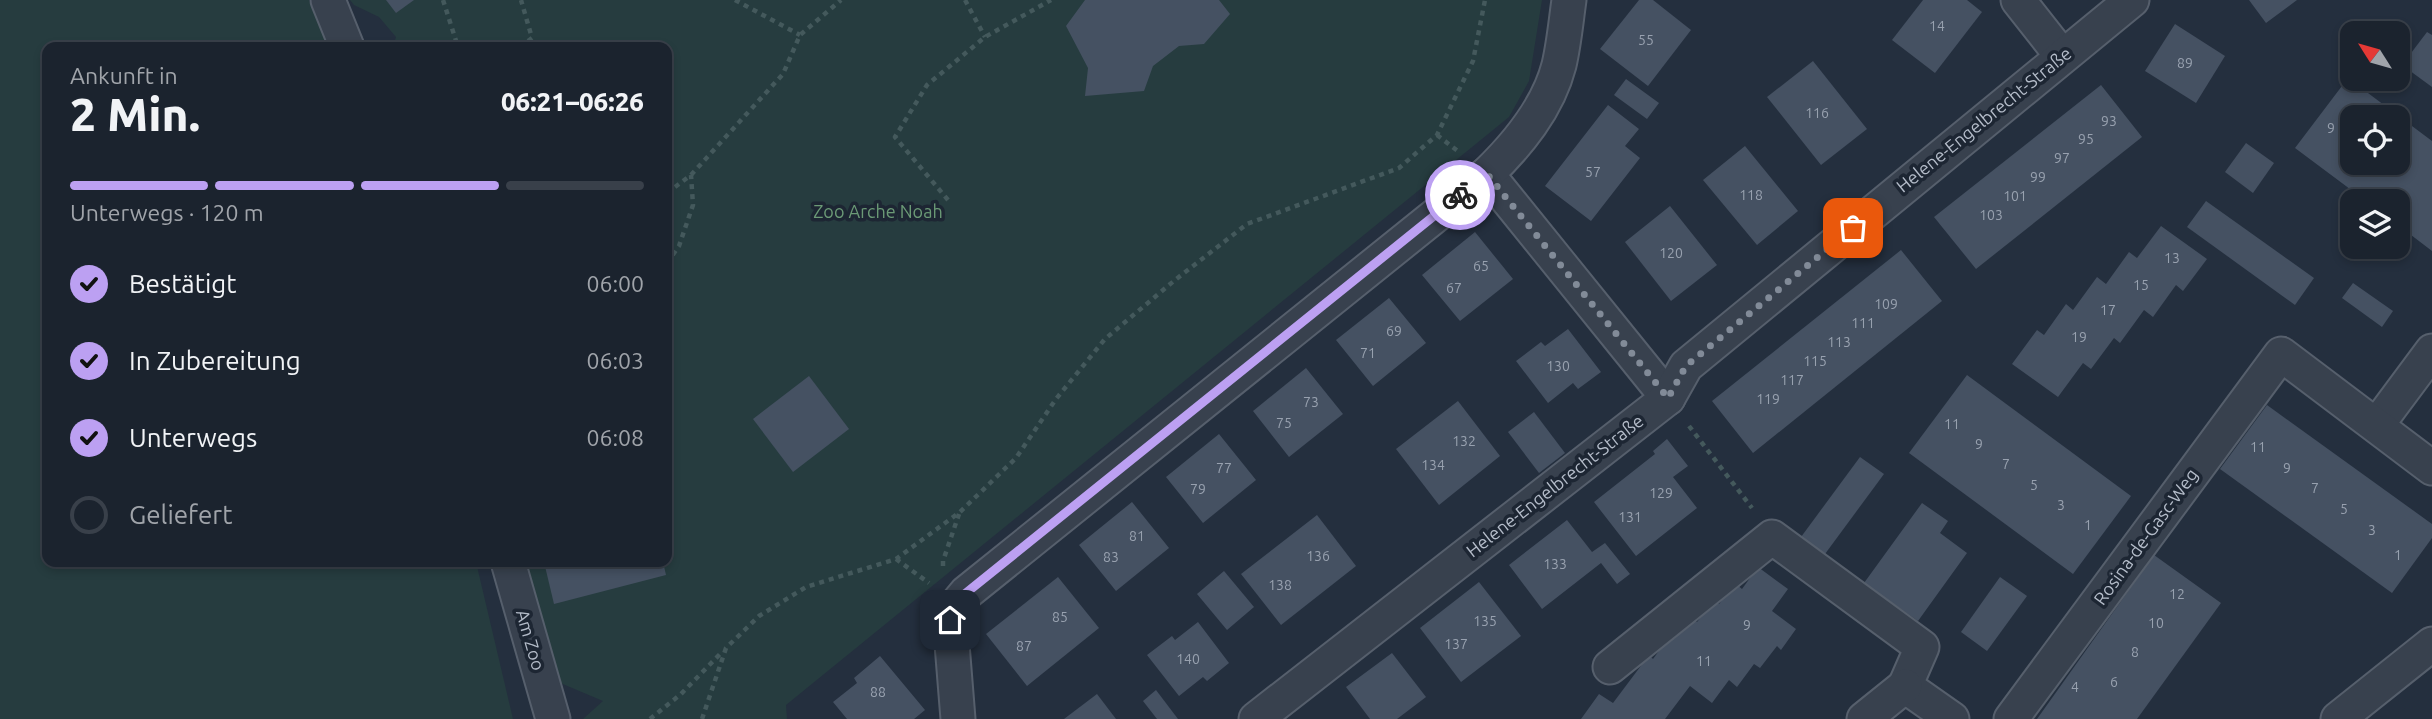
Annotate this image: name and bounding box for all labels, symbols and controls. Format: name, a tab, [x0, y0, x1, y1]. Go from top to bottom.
house number: 14	[1929, 18, 1945, 34]
north arrow	[2340, 21, 2410, 91]
map controls	[2340, 21, 2410, 259]
house number: 55	[1638, 32, 1654, 48]
street label: Helene-Engelbrecht-Straße	[1892, 43, 2075, 196]
house number: 89	[2177, 55, 2193, 71]
text: Ankunft in	[70, 63, 178, 88]
text: 06:21–06:26	[501, 87, 644, 116]
text: 2 Min.	[70, 88, 200, 140]
house number: 116	[1805, 105, 1829, 121]
button: locate	[2340, 105, 2410, 175]
house number: 93	[2101, 113, 2117, 129]
house number: 9	[2327, 120, 2335, 136]
house number: 95	[2078, 131, 2094, 147]
house number: 97	[2054, 150, 2070, 166]
courier	[1425, 160, 1495, 230]
house number: 57	[1585, 164, 1601, 180]
house number: 99	[2030, 169, 2046, 185]
icon: bike	[1441, 176, 1479, 214]
house number: 118	[1739, 187, 1763, 203]
house number: 101	[2003, 188, 2027, 204]
button: layers	[2340, 189, 2410, 259]
pin	[1823, 198, 1883, 258]
text: Unterwegs · 120 m	[70, 200, 264, 225]
park label: Zoo Arche Noah	[813, 201, 943, 221]
house number: 103	[1979, 207, 2003, 223]
icon: bag	[1834, 209, 1872, 247]
house number: 120	[1659, 245, 1683, 261]
house number: 13	[2164, 250, 2180, 266]
house number: 65	[1473, 258, 1489, 274]
icon: check	[70, 265, 108, 303]
text: Bestätigt	[129, 269, 236, 298]
text: 06:00	[586, 271, 644, 296]
house number: 15	[2133, 277, 2149, 293]
house number: 67	[1446, 280, 1462, 296]
house number: 109	[1874, 296, 1898, 312]
house number: 17	[2100, 302, 2116, 318]
house number: 111	[1851, 315, 1875, 331]
house number: 69	[1386, 323, 1402, 339]
house number: 19	[2071, 329, 2087, 345]
house number: 113	[1827, 334, 1851, 350]
icon: check	[70, 342, 108, 380]
house number: 71	[1360, 345, 1376, 361]
text: In Zubereitung	[129, 346, 301, 375]
text: 06:03	[586, 348, 644, 373]
house number: 115	[1803, 353, 1827, 369]
house number: 130	[1546, 358, 1570, 374]
house number: 117	[1780, 372, 1804, 388]
house number: 119	[1756, 391, 1780, 407]
house number: 73	[1303, 394, 1319, 410]
street label: Helene-Engelbrecht-Straße	[1462, 410, 1647, 561]
house number: 75	[1276, 415, 1292, 431]
house number: 11	[1944, 416, 1960, 432]
icon: check	[70, 419, 108, 457]
text: Unterwegs	[129, 423, 257, 452]
text: 06:08	[586, 425, 644, 450]
house number: 132	[1452, 433, 1476, 449]
house number: 9	[1975, 436, 1983, 452]
house number: 11	[2250, 439, 2266, 455]
house number: 7	[2002, 456, 2010, 472]
house number: 134	[1421, 457, 1445, 473]
house number: 77	[1216, 460, 1232, 476]
house number: 9	[2283, 460, 2291, 476]
street label: Rosina-de-Gasc-Weg	[2089, 465, 2201, 608]
house number: 5	[2030, 477, 2038, 493]
house number: 7	[2311, 480, 2319, 496]
house number: 79	[1190, 481, 1206, 497]
house number: 129	[1649, 485, 1673, 501]
house number: 3	[2057, 497, 2065, 513]
text: Geliefert	[129, 500, 232, 529]
house number: 5	[2340, 501, 2348, 517]
house number: 131	[1618, 509, 1642, 525]
house number: 1	[2084, 517, 2092, 533]
house number: 3	[2368, 522, 2376, 538]
house number: 81	[1129, 528, 1145, 544]
house number: 1	[2394, 547, 2402, 563]
house number: 136	[1306, 548, 1330, 564]
house number: 83	[1103, 549, 1119, 565]
house number: 133	[1543, 556, 1567, 572]
house number: 138	[1268, 577, 1292, 593]
house number: 12	[2169, 586, 2185, 602]
pin	[920, 590, 980, 650]
icon: home	[931, 601, 969, 639]
street label: Am Zoo	[513, 607, 549, 672]
house number: 85	[1052, 609, 1068, 625]
house number: 135	[1473, 613, 1497, 629]
house number: 10	[2148, 615, 2164, 631]
house number: 9	[1743, 617, 1751, 633]
house number: 137	[1444, 636, 1468, 652]
house number: 87	[1016, 638, 1032, 654]
house number: 8	[2131, 644, 2139, 660]
house number: 140	[1176, 651, 1200, 667]
house number: 11	[1696, 653, 1712, 669]
house number: 6	[2110, 674, 2118, 690]
house number: 4	[2071, 679, 2079, 695]
house number: 88	[870, 684, 886, 700]

